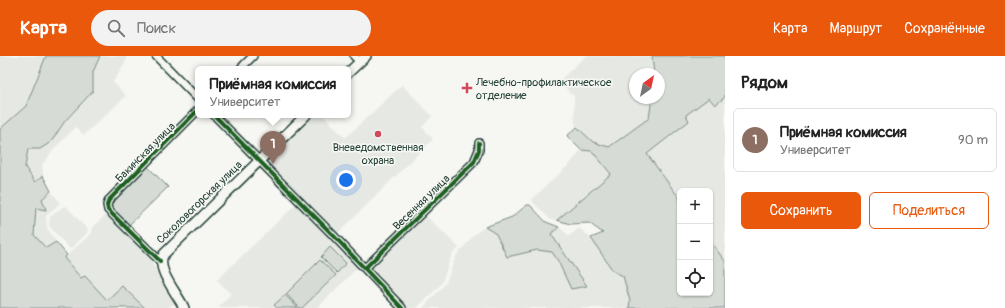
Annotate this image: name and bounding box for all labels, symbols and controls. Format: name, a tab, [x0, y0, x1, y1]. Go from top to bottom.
search box	[91, 10, 371, 46]
text: Карта	[20, 16, 67, 40]
icon: search	[105, 17, 127, 39]
text: Поиск	[137, 19, 176, 38]
text: Карта	[773, 20, 808, 37]
text: Маршрут	[830, 20, 882, 37]
text: Сохранённые	[904, 20, 985, 37]
popup	[195, 66, 351, 118]
north arrow	[629, 68, 665, 104]
text: Рядом	[741, 72, 788, 93]
text: Приёмная комиссия	[210, 75, 336, 94]
place label: Лечебно-профилактическое отделение	[475, 76, 612, 102]
marker: Лечебно-профилактическое отделение	[461, 82, 473, 94]
text: Университет	[210, 94, 280, 110]
street label: Бакинская улица	[113, 120, 178, 185]
text: Приёмная комиссия	[780, 123, 907, 142]
marker: Вневедомственная охрана	[373, 129, 383, 139]
pin: 1	[260, 131, 286, 164]
text: 1	[752, 132, 758, 148]
text: 90 m	[958, 132, 988, 148]
place label: Вневедомственная охрана	[333, 141, 423, 167]
text: Университет	[780, 142, 851, 158]
street label: Соколовогорская улица	[154, 158, 245, 246]
your location	[336, 170, 356, 190]
street label: Весенняя улица	[390, 172, 452, 233]
map controls	[677, 188, 713, 296]
button: +	[677, 188, 713, 224]
button: Сохранить	[741, 192, 861, 229]
button: Поделиться	[869, 192, 989, 229]
button: −	[677, 224, 713, 260]
button: locate	[677, 260, 713, 296]

